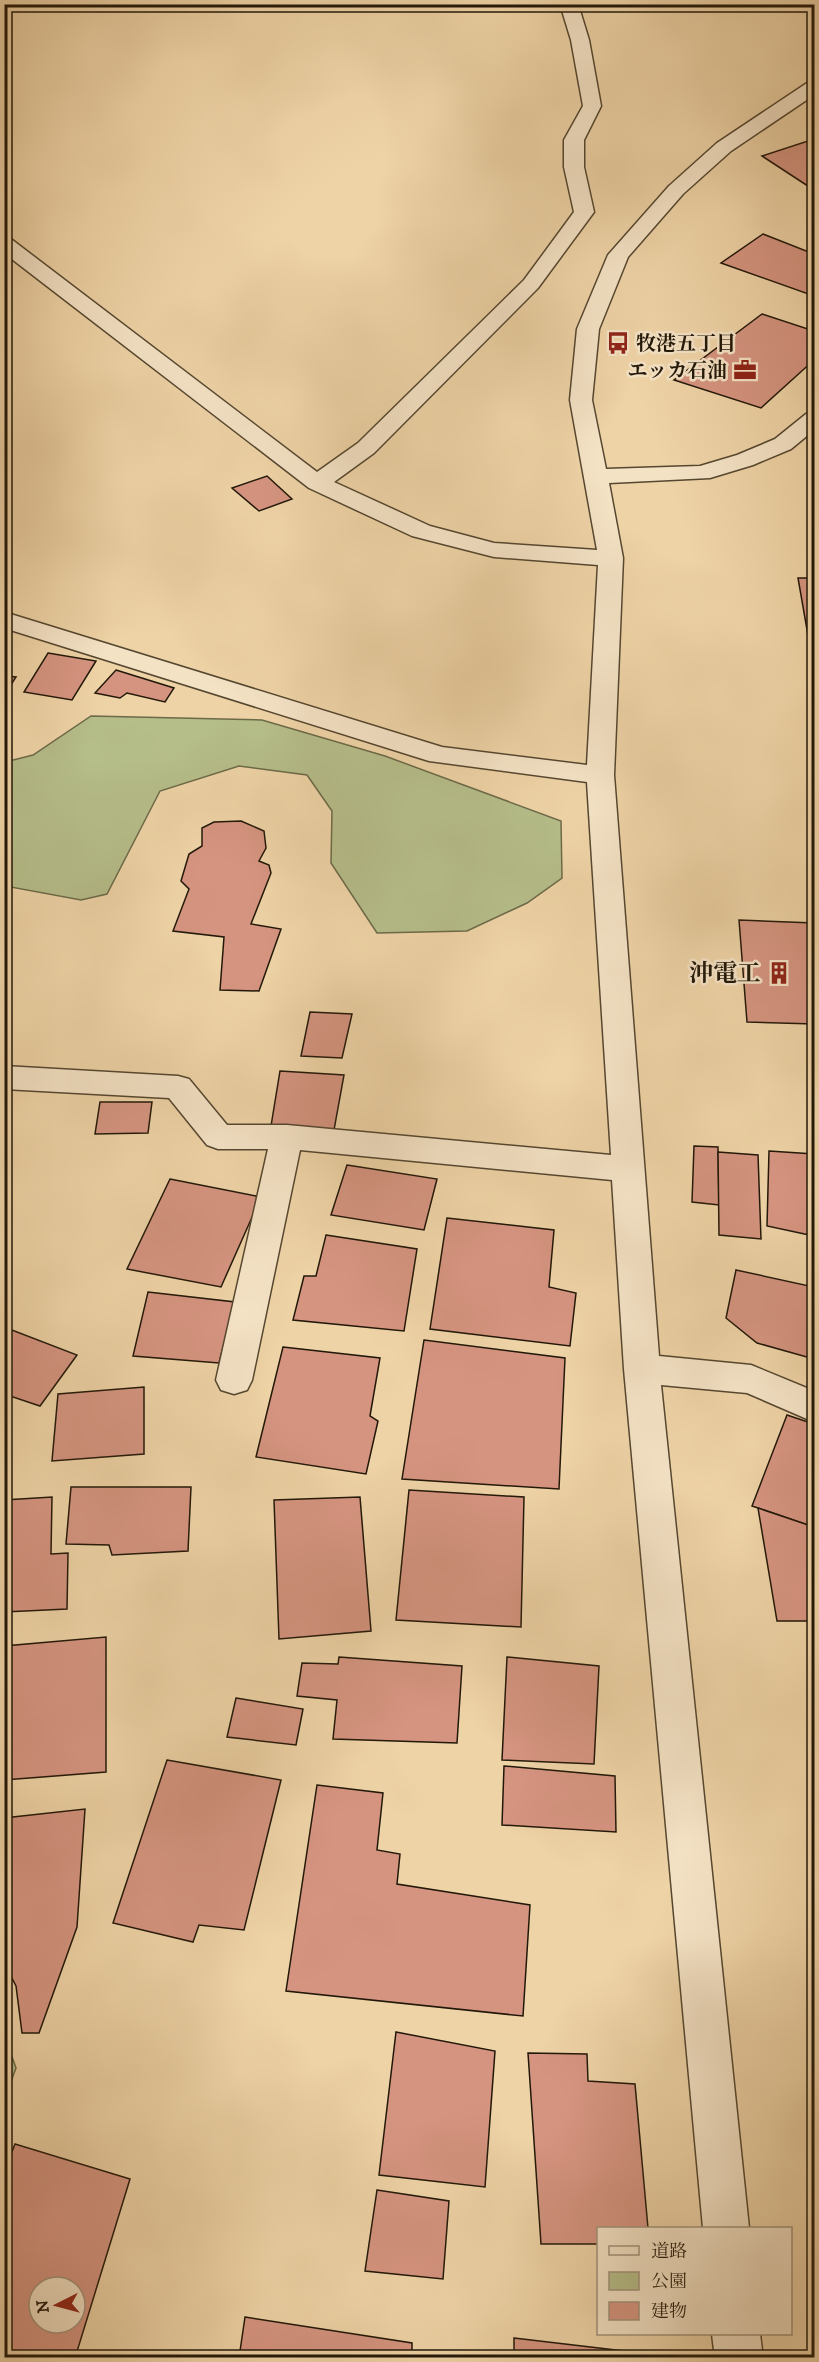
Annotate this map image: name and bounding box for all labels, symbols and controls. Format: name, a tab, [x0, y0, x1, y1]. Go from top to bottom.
bus stop icon: 牧港五丁目	[605, 330, 631, 356]
place label: 牧港五丁目	[636, 332, 736, 357]
office icon: エッカ石油	[732, 357, 758, 383]
place label: エッカ石油	[627, 359, 727, 384]
place label: 沖電工	[689, 959, 761, 989]
building icon: 沖電工	[766, 960, 792, 986]
legend	[597, 2227, 792, 2335]
text: 道路	[651, 2241, 687, 2263]
text: 公園	[651, 2271, 687, 2293]
north arrow	[27, 2275, 87, 2335]
text: N	[32, 2299, 54, 2314]
text: 建物	[651, 2301, 687, 2323]

